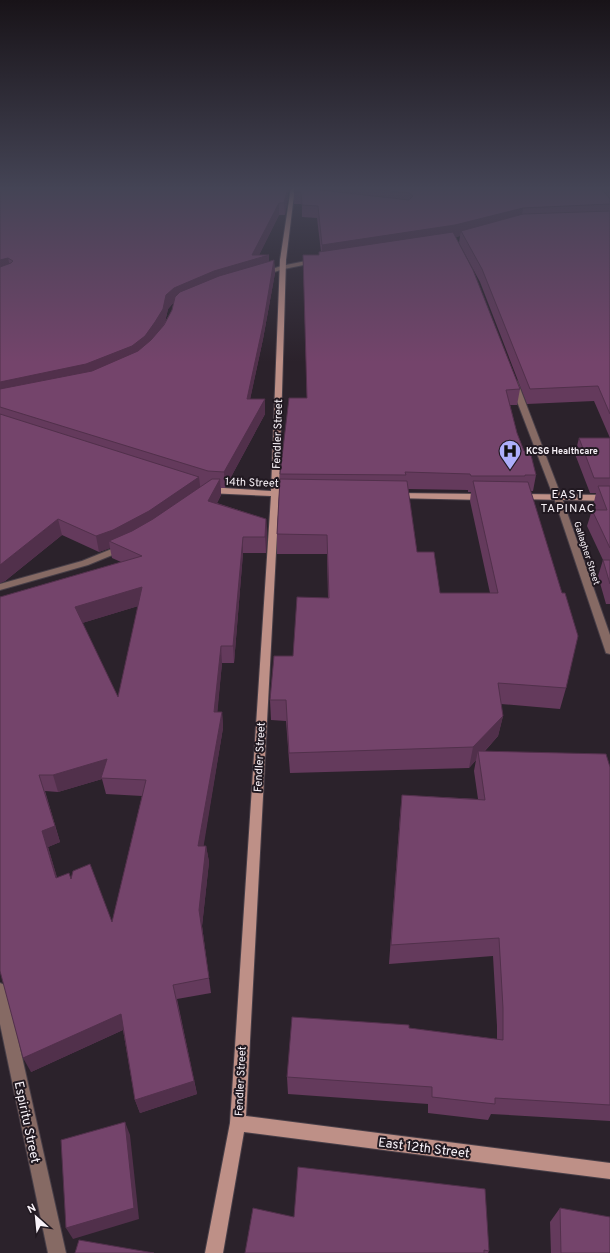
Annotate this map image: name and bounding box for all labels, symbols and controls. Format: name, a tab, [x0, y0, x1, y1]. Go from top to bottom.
street label: Fendler Street	[270, 399, 286, 469]
hospital icon: KCSG Healthcare	[497, 438, 523, 471]
place label: KCSG Healthcare	[526, 446, 598, 457]
street label: 14th Street	[225, 475, 279, 491]
district label: EAST TAPINAC	[540, 487, 596, 517]
street label: Gallagher Street	[571, 520, 602, 586]
street label: Fendler Street	[251, 722, 269, 792]
street label: Fendler Street	[232, 1046, 250, 1116]
street label: Espiritu Street	[10, 1080, 43, 1165]
street label: East 12th Street	[377, 1135, 471, 1163]
north arrow	[16, 1197, 56, 1237]
text: N	[25, 1201, 39, 1217]

